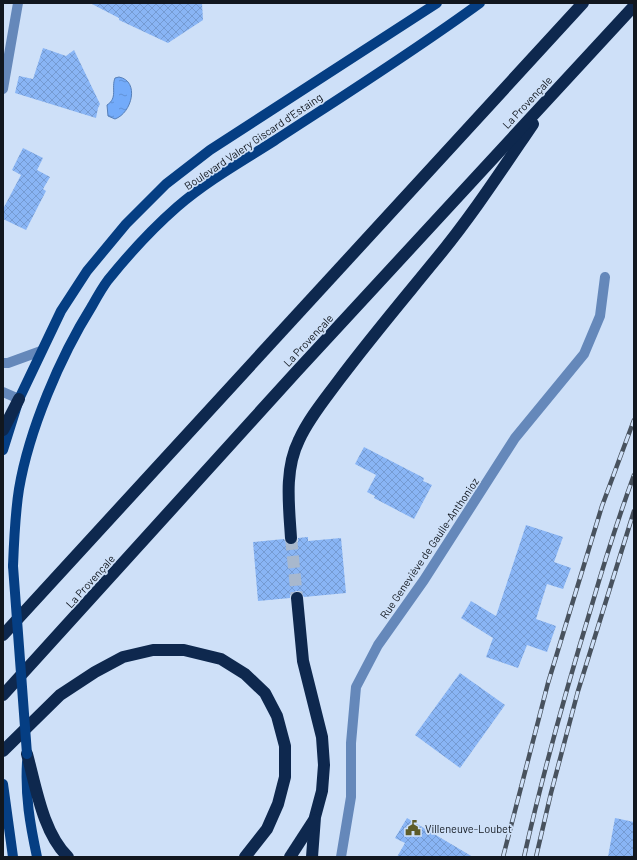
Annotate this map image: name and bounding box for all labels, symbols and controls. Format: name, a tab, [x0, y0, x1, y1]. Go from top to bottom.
street label: La Provençale	[499, 73, 555, 131]
street label: Boulevard Valery Giscard d'Estaing	[182, 90, 324, 192]
street label: La Provençale	[280, 311, 336, 369]
street label: Rue Geneviève de Gaulle-Anthonioz	[377, 475, 481, 621]
street label: La Provençale	[63, 552, 117, 610]
public building icon: Villeneuve-Loubet	[404, 819, 422, 837]
place label: Villeneuve-Loubet	[425, 822, 512, 835]

